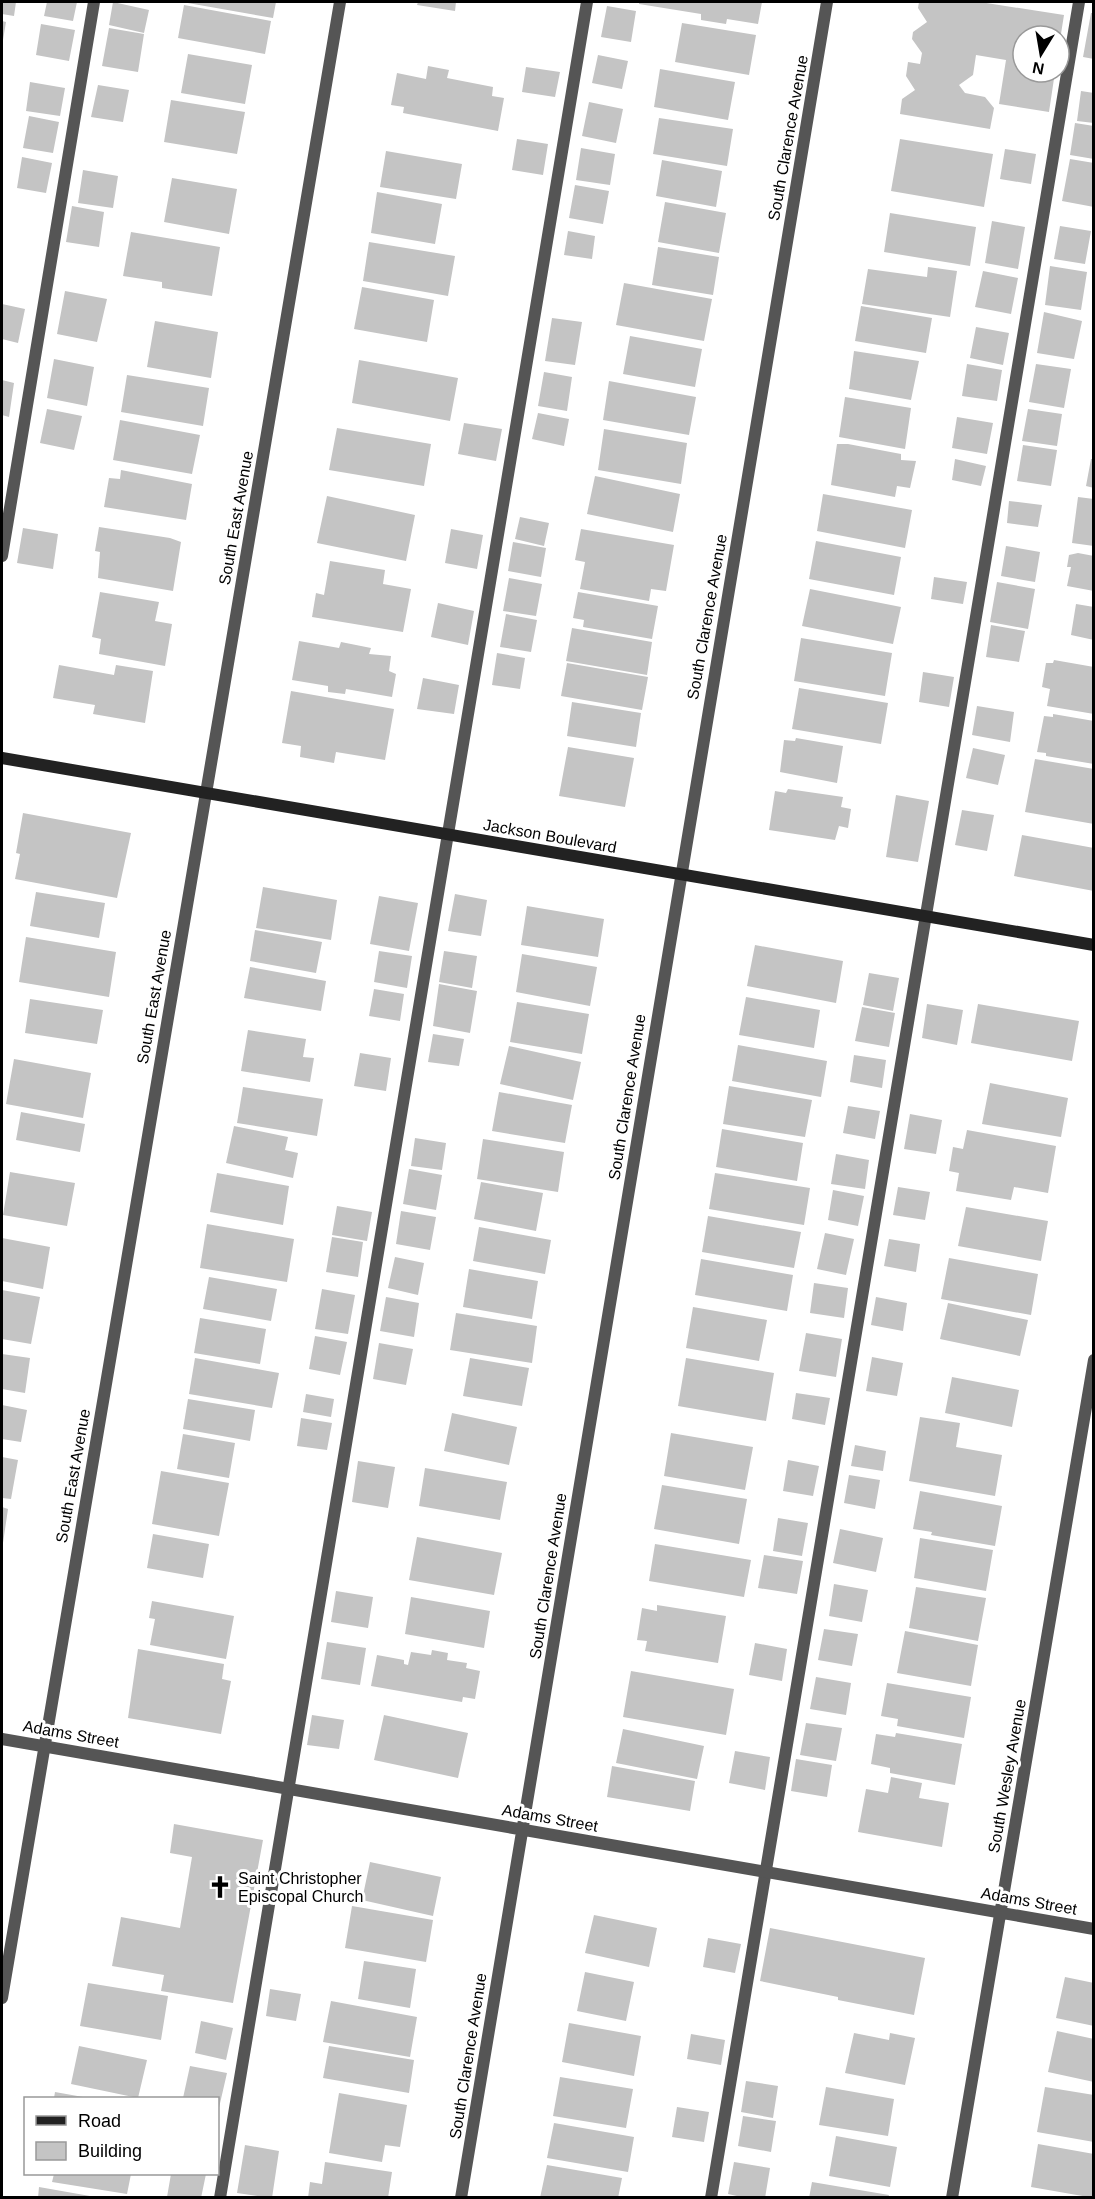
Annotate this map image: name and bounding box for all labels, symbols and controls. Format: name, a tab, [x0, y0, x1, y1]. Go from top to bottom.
north arrow	[1011, 24, 1071, 84]
street label: South Clarence Avenue	[765, 54, 811, 222]
text: N	[1031, 59, 1046, 78]
street label: South East Avenue	[216, 450, 256, 586]
street label: South Clarence Avenue	[684, 533, 730, 701]
street label: Jackson Boulevard	[482, 816, 618, 856]
street label: South East Avenue	[134, 929, 174, 1065]
street label: South Clarence Avenue	[605, 1013, 649, 1181]
street label: South East Avenue	[53, 1408, 93, 1544]
street label: South Clarence Avenue	[526, 1492, 570, 1660]
street label: South Wesley Avenue	[985, 1698, 1029, 1854]
street label: Adams Street	[22, 1717, 121, 1751]
street label: Adams Street	[501, 1801, 600, 1835]
place label: Saint Christopher Episcopal Church	[238, 1870, 363, 1905]
church icon: Saint Christopher Episcopal Church	[207, 1874, 233, 1900]
street label: Adams Street	[980, 1884, 1079, 1918]
street label: South Clarence Avenue	[446, 1972, 490, 2140]
legend	[24, 2097, 219, 2175]
text: Road	[78, 2111, 121, 2131]
text: Building	[78, 2141, 142, 2161]

